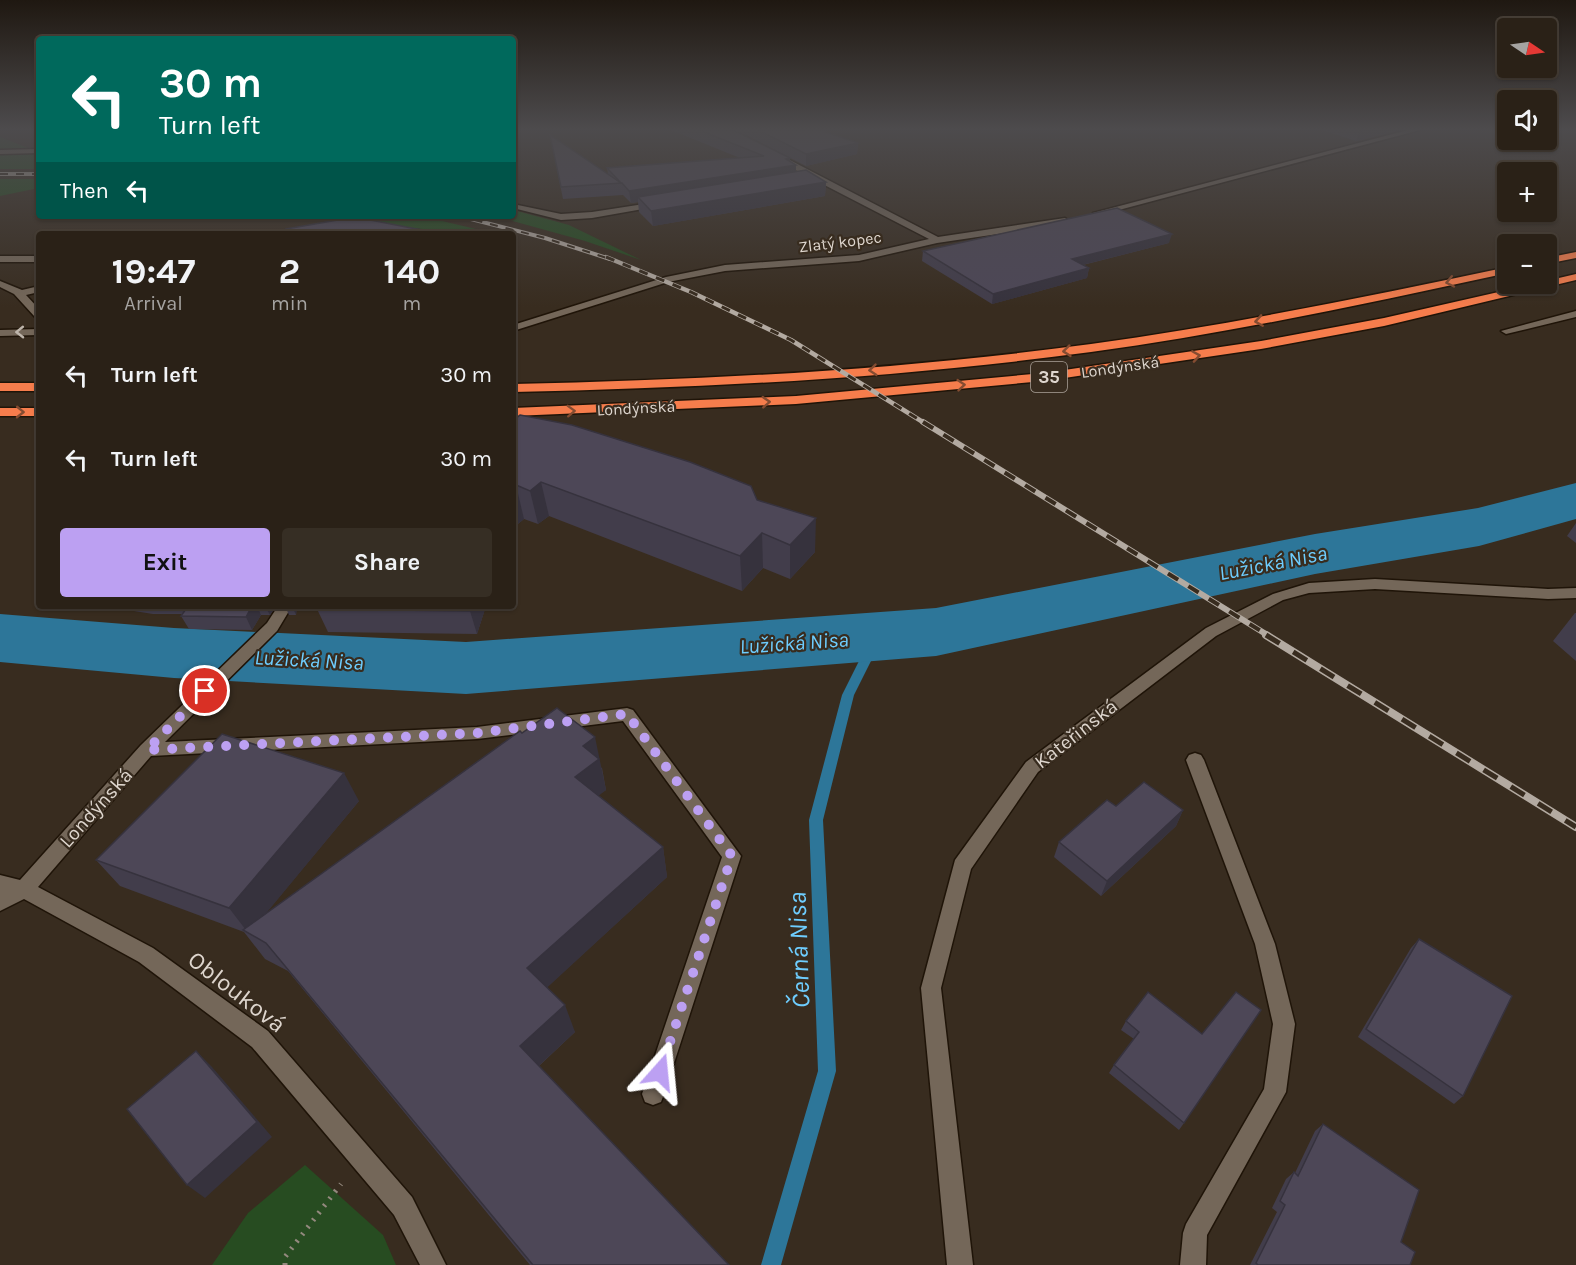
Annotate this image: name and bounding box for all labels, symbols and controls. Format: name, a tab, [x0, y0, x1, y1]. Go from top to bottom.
north arrow	[1497, 18, 1557, 78]
map controls	[1497, 18, 1557, 294]
text: 30 m	[159, 58, 262, 108]
icon: left	[60, 60, 138, 138]
button: sound	[1497, 90, 1557, 150]
text: Turn left	[159, 109, 260, 141]
button: +	[1497, 162, 1557, 222]
icon: left	[121, 174, 154, 207]
text: Then	[60, 178, 109, 204]
street label: Zlatý kopec	[797, 227, 883, 257]
button: −	[1497, 234, 1557, 294]
text: 19:47	[112, 250, 195, 292]
text: 2	[279, 250, 300, 292]
text: 140	[383, 250, 440, 292]
one-way arrow	[1446, 275, 1456, 288]
text: Arrival	[124, 292, 183, 315]
text: min	[271, 292, 308, 315]
text: m	[403, 292, 421, 315]
one-way arrow	[1255, 314, 1264, 326]
one-way arrow	[15, 326, 24, 339]
one-way arrow	[1062, 344, 1071, 356]
one-way arrow	[1191, 350, 1200, 362]
street label: Londýnská	[1080, 352, 1160, 382]
icon: left	[60, 359, 93, 392]
text: Turn left	[111, 362, 198, 388]
text: 30 m	[440, 362, 492, 388]
road number: 35	[1031, 362, 1067, 392]
one-way arrow	[868, 363, 877, 376]
one-way arrow	[956, 379, 965, 392]
one-way arrow	[762, 395, 771, 408]
street label: Londýnská	[596, 396, 676, 420]
one-way arrow	[567, 404, 576, 417]
one-way arrow	[15, 406, 24, 418]
icon: left	[60, 443, 93, 476]
text: Turn left	[111, 446, 198, 472]
text: 30 m	[440, 446, 492, 472]
button: Exit	[60, 528, 270, 597]
button: Share	[282, 528, 492, 597]
water label: Lužická Nisa	[1217, 541, 1329, 585]
water label: Lužická Nisa	[739, 627, 849, 659]
water label: Lužická Nisa	[254, 645, 364, 675]
pin	[179, 665, 230, 716]
icon: arrive	[188, 674, 221, 707]
street label: Kateřinská	[1030, 694, 1122, 774]
street label: Londýnská	[55, 764, 137, 852]
water label: Černá Nisa	[780, 891, 817, 1009]
street label: Oblouková	[183, 945, 291, 1039]
position arrow	[628, 1040, 692, 1104]

